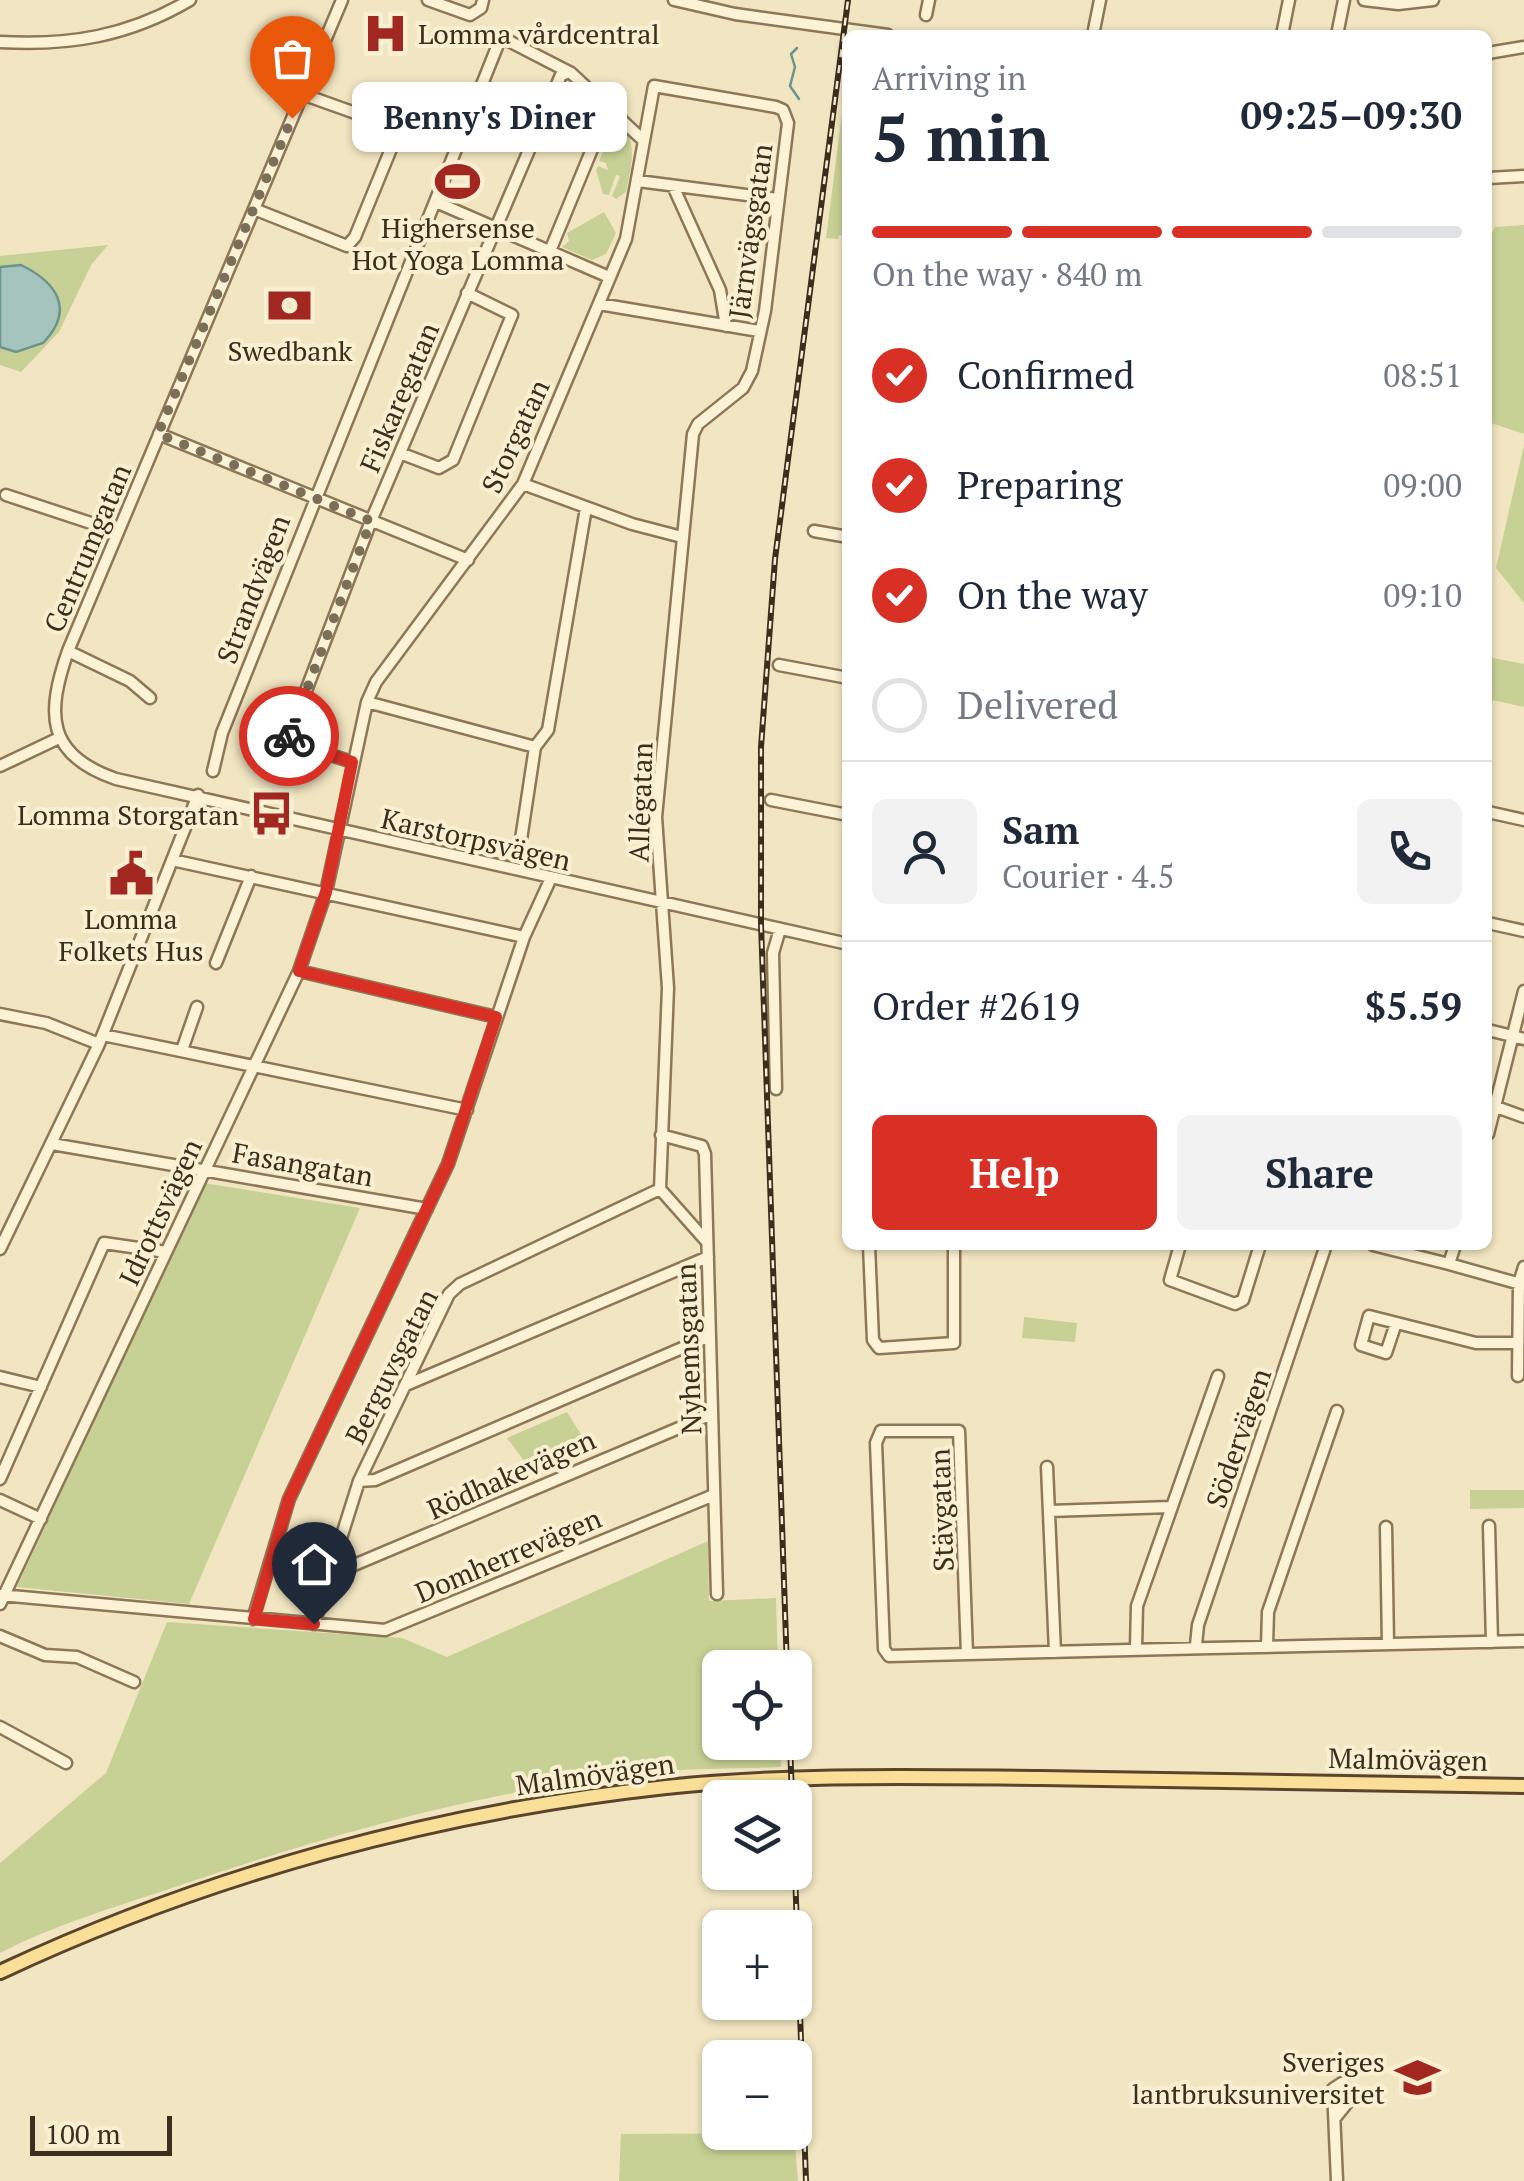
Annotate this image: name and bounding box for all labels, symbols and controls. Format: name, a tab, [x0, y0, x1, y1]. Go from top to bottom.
hospital icon: Lomma vårdcentral	[361, 9, 409, 57]
place label: Lomma vårdcentral	[418, 15, 660, 52]
pin	[250, 16, 335, 119]
icon: bag	[265, 31, 320, 86]
text: Arriving in	[872, 57, 1026, 99]
callout: Benny's Diner	[352, 83, 627, 153]
text: 09:25–09:30	[1240, 90, 1462, 140]
text: 5 min	[872, 93, 1050, 180]
text: Benny's Diner	[383, 96, 596, 138]
street label: Järnvägsgatan	[719, 141, 781, 321]
sports icon: Highersense Hot Yoga Lomma	[434, 157, 482, 205]
place label: Highersense Hot Yoga Lomma	[352, 209, 564, 278]
text: On the way · 840 m	[872, 253, 1142, 295]
bank icon: Swedbank	[266, 281, 314, 329]
street label: Fiskaregatan	[351, 316, 447, 478]
place label: Swedbank	[227, 332, 353, 369]
icon: check	[872, 348, 927, 403]
text: Confirmed	[957, 350, 1135, 400]
text: 08:51	[1383, 354, 1462, 396]
street label: Storgatan	[473, 373, 558, 499]
street label: Centrumgatan	[35, 458, 139, 638]
icon: check	[872, 458, 927, 513]
text: Preparing	[957, 460, 1123, 510]
text: 09:00	[1383, 464, 1462, 506]
street label: Strandvägen	[208, 509, 298, 669]
icon: check	[872, 568, 927, 623]
text: On the way	[957, 570, 1148, 620]
text: 09:10	[1383, 574, 1462, 616]
text: Delivered	[957, 680, 1118, 730]
courier	[239, 686, 339, 786]
icon: bike	[262, 709, 317, 764]
street label: Allégatan	[619, 741, 661, 863]
bus stop icon: Lomma Storgatan	[248, 790, 296, 838]
place label: Lomma Storgatan	[17, 796, 239, 833]
street label: Karstorpsvägen	[378, 799, 575, 879]
button: person	[872, 799, 977, 904]
button: phone	[1357, 799, 1462, 904]
text: Sam	[1002, 805, 1079, 855]
public building icon: Lomma Folkets Hus	[107, 849, 155, 897]
text: Courier · 4.5	[1002, 855, 1174, 897]
place label: Lomma Folkets Hus	[58, 900, 204, 969]
text: Order #2619	[872, 981, 1080, 1031]
text: $5.59	[1365, 981, 1462, 1031]
button: Help	[872, 1115, 1157, 1230]
button: Share	[1177, 1115, 1462, 1230]
street label: Idrottsvägen	[110, 1132, 210, 1291]
street label: Fasangatan	[230, 1133, 377, 1195]
street label: Nyhemsgatan	[667, 1262, 709, 1435]
street label: Berguvsgatan	[336, 1282, 446, 1450]
street label: Södervägen	[1197, 1363, 1279, 1513]
street label: Rödhakevägen	[421, 1420, 601, 1528]
street label: Stävgatan	[920, 1447, 962, 1572]
street label: Domherrevägen	[409, 1499, 607, 1611]
pin	[272, 1522, 357, 1625]
icon: home	[287, 1537, 342, 1592]
map controls	[702, 1650, 812, 2150]
button: locate	[702, 1650, 812, 1760]
street label: Malmövägen	[1328, 1739, 1489, 1779]
street label: Malmövägen	[513, 1745, 677, 1803]
button: layers	[702, 1780, 812, 1890]
button: +	[702, 1910, 812, 2020]
button: −	[702, 2040, 812, 2150]
place label: Sveriges lantbruksuniversitet	[1132, 2043, 1386, 2112]
school or university icon: Sveriges lantbruksuniversitet	[1394, 2053, 1442, 2101]
scale bar	[30, 2111, 172, 2156]
text: 100 m	[45, 2115, 121, 2152]

